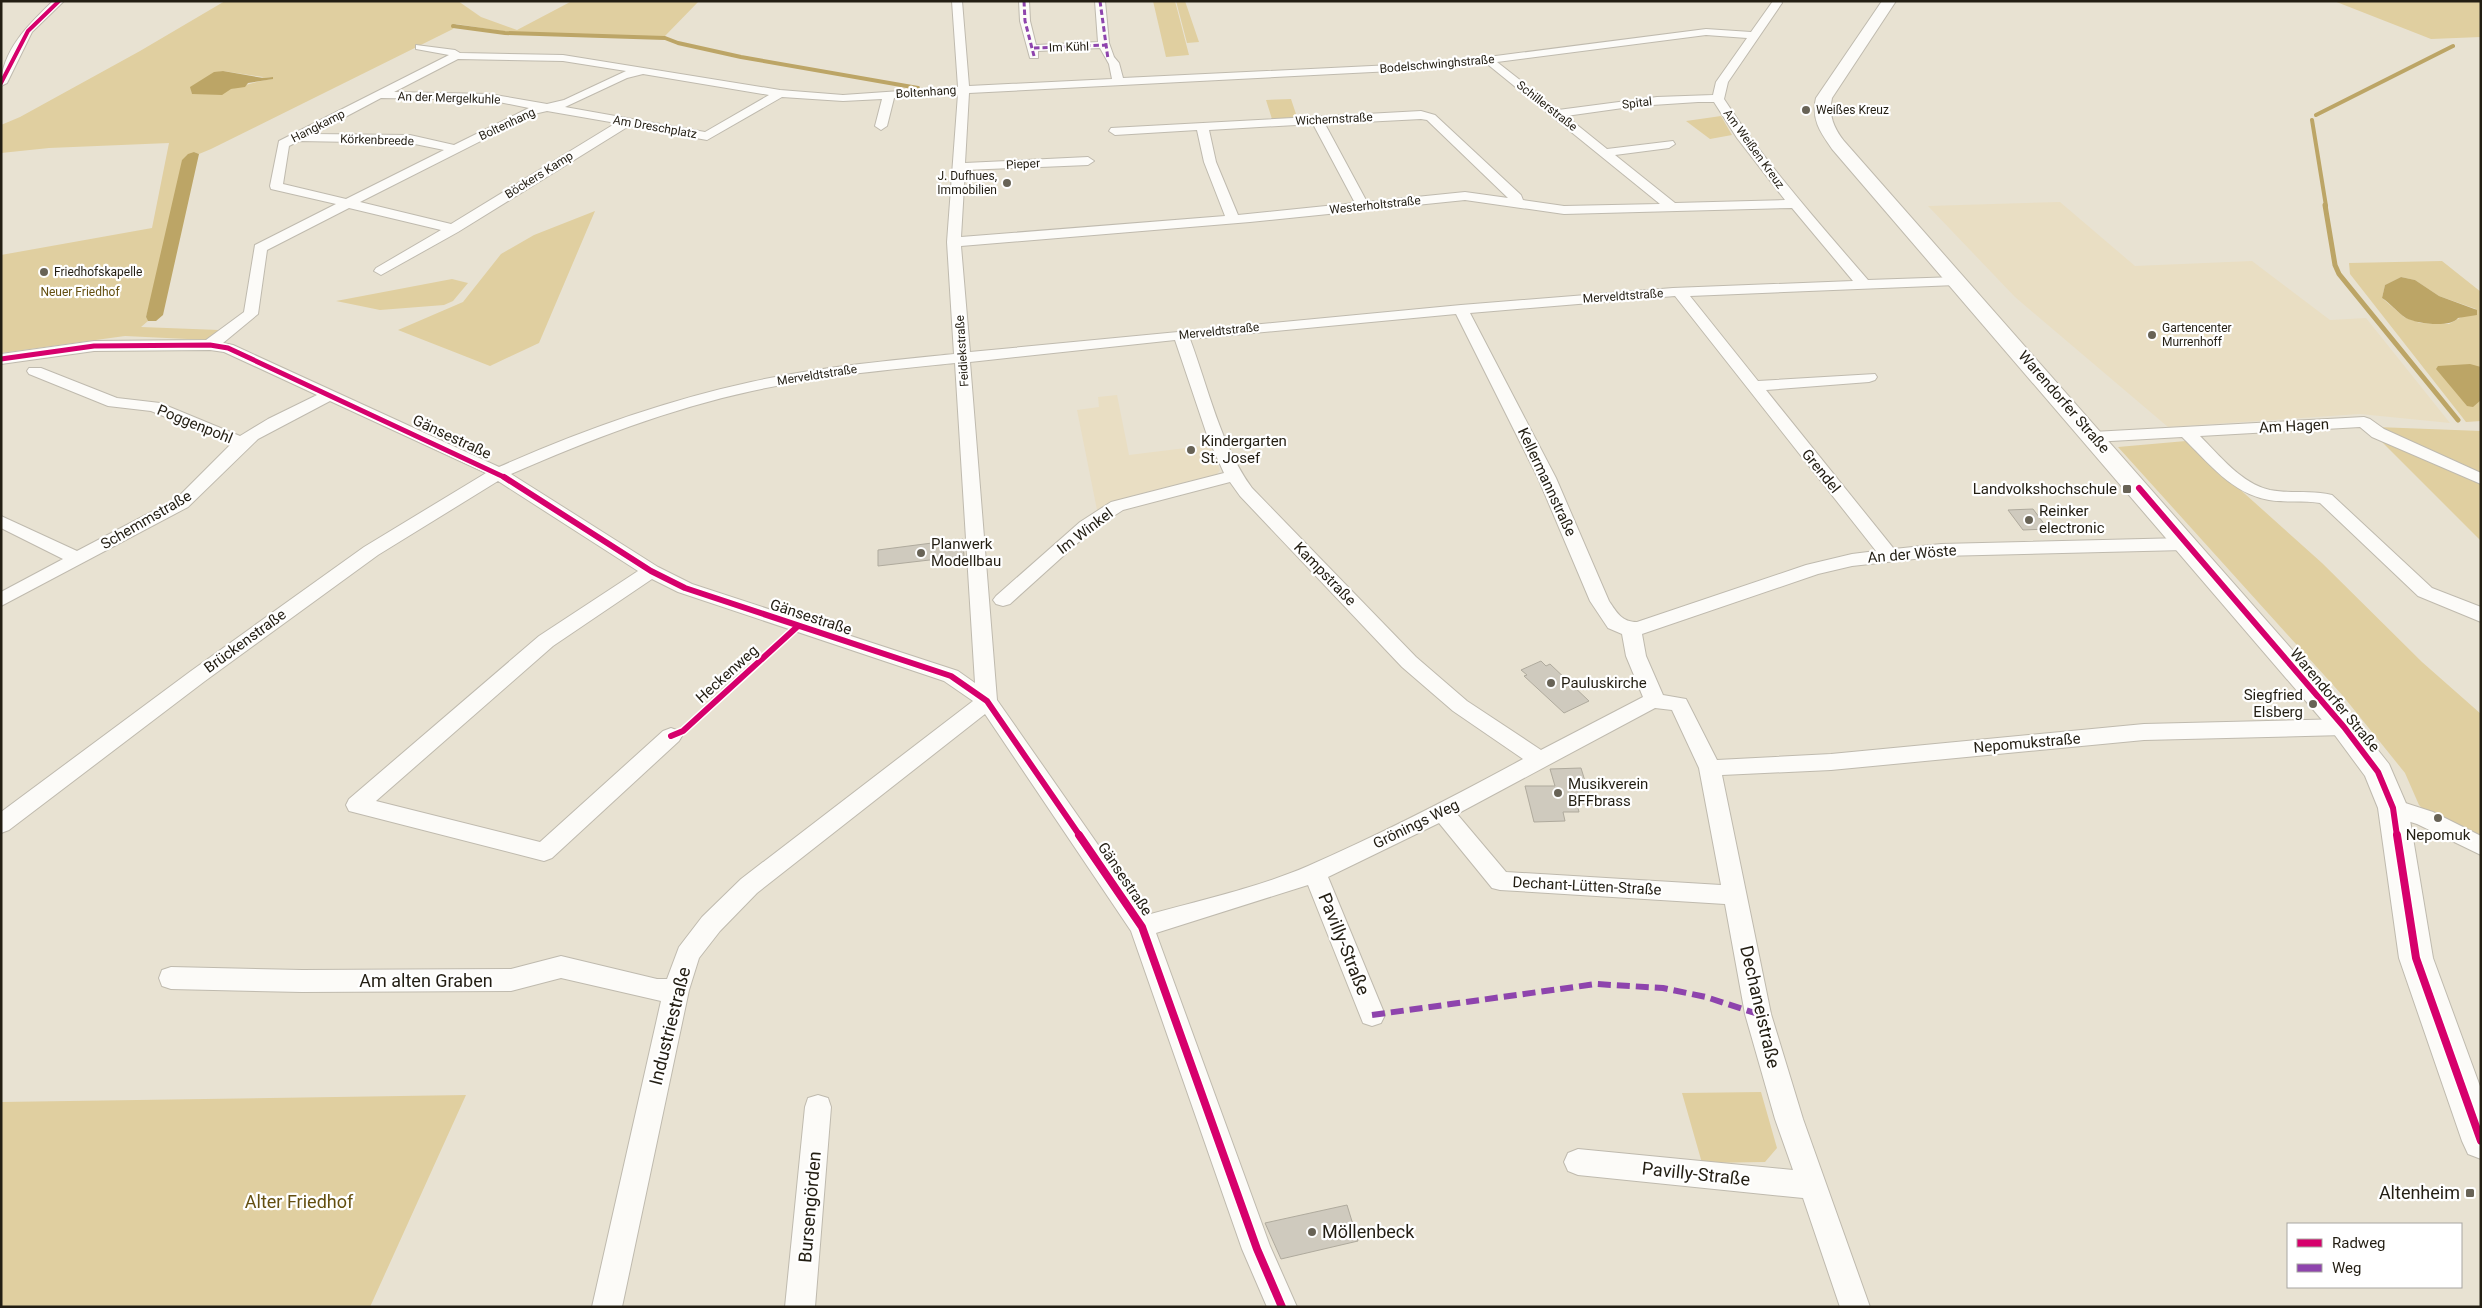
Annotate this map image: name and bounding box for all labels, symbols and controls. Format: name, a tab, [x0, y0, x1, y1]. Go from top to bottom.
street label: Im Kühl	[1049, 39, 1089, 55]
street label: Bodelschwinghstraße	[1379, 52, 1495, 76]
street label: Schillerstraße	[1514, 78, 1580, 134]
street label: Boltenhang	[895, 83, 957, 101]
street label: An der Mergelkuhle	[397, 89, 501, 107]
street label: Spital	[1621, 94, 1653, 112]
place label: Weißes Kreuz	[1816, 103, 1889, 117]
marker: Weißes Kreuz	[1800, 104, 1812, 116]
street label: Boltenhang	[477, 105, 537, 143]
street label: Hangkamp	[289, 106, 347, 145]
street label: Am Weißen Kreuz	[1721, 107, 1787, 191]
street label: Wichernstraße	[1295, 110, 1373, 128]
street label: Am Dreschplatz	[612, 113, 698, 141]
street label: Körkenbreede	[340, 132, 414, 148]
street label: Böckers Kamp	[502, 148, 576, 201]
street label: Pieper	[1006, 156, 1040, 172]
place label: J. Dufhues, Immobilien	[937, 169, 997, 197]
marker: J. Dufhues, Immobilien	[1001, 177, 1013, 189]
street label: Westerholtstraße	[1329, 193, 1421, 217]
place label: Friedhofskapelle	[54, 265, 142, 279]
marker: Friedhofskapelle	[38, 266, 50, 278]
park label: Neuer Friedhof	[40, 285, 120, 299]
street label: Merveldtstraße	[1582, 286, 1664, 306]
street label: Feidiekstraße	[953, 315, 971, 387]
street label: Merveldtstraße	[1178, 320, 1260, 342]
place label: Gartencenter Murrenhoff	[2162, 321, 2232, 349]
marker: Gartencenter Murrenhoff	[2146, 329, 2158, 341]
street label: Warendorfer Straße	[2015, 347, 2113, 457]
street label: Merveldtstraße	[776, 362, 858, 388]
street label: Poggenpohl	[155, 401, 235, 447]
street label: Gänsestraße	[410, 411, 494, 463]
street label: Am Hagen	[2258, 415, 2330, 437]
street label: Kellermannstraße	[1514, 425, 1580, 539]
place label: Kindergarten St. Josef	[1201, 432, 1287, 467]
marker: Kindergarten St. Josef	[1185, 444, 1197, 456]
street label: Grendel	[1798, 445, 1844, 497]
place label: Landvolkshochschule	[1973, 480, 2117, 498]
marker: Landvolkshochschule	[2121, 483, 2133, 495]
street label: Schemmstraße	[97, 487, 195, 553]
place label: Reinker electronic	[2039, 502, 2105, 537]
street label: Im Winkel	[1054, 504, 1116, 558]
marker: Reinker electronic	[2023, 514, 2035, 526]
place label: Planwerk Modellbau	[931, 535, 1001, 570]
street label: Kampstraße	[1290, 538, 1360, 610]
street label: An der Wöste	[1867, 541, 1957, 567]
marker: Planwerk Modellbau	[915, 547, 927, 559]
street label: Gänsestraße	[768, 595, 854, 639]
street label: Brückenstraße	[201, 605, 289, 677]
street label: Heckenweg	[692, 641, 762, 707]
street label: Warendorfer Straße	[2286, 644, 2384, 756]
place label: Pauluskirche	[1561, 674, 1647, 692]
marker: Pauluskirche	[1545, 677, 1557, 689]
place label: Siegfried Elsberg	[2244, 686, 2303, 721]
marker: Siegfried Elsberg	[2307, 698, 2319, 710]
street label: Nepomukstraße	[1973, 729, 2081, 757]
place label: Musikverein BFFbrass	[1568, 775, 1648, 810]
marker: Musikverein BFFbrass	[1552, 787, 1564, 799]
street label: Grönings Weg	[1370, 795, 1462, 853]
marker: Nepomuk	[2432, 812, 2444, 824]
place label: Nepomuk	[2406, 826, 2471, 844]
street label: Gänsestraße	[1094, 839, 1156, 919]
street label: Dechant-Lütten-Straße	[1512, 873, 1662, 899]
street label: Pavilly-Straße	[1314, 890, 1375, 998]
street label: Dechaneistraße	[1736, 943, 1785, 1070]
street label: Industriestraße	[645, 965, 694, 1087]
street label: Am alten Graben	[359, 970, 493, 991]
street label: Bursengörden	[794, 1150, 825, 1264]
street label: Pavilly-Straße	[1641, 1157, 1751, 1190]
place label: Altenheim	[2379, 1182, 2460, 1203]
marker: Altenheim	[2464, 1187, 2476, 1199]
park label: Alter Friedhof	[245, 1191, 354, 1212]
place label: Möllenbeck	[1322, 1221, 1415, 1242]
legend	[2287, 1223, 2462, 1288]
marker: Möllenbeck	[1306, 1226, 1318, 1238]
text: Radweg	[2332, 1234, 2386, 1252]
text: Weg	[2332, 1259, 2361, 1277]

